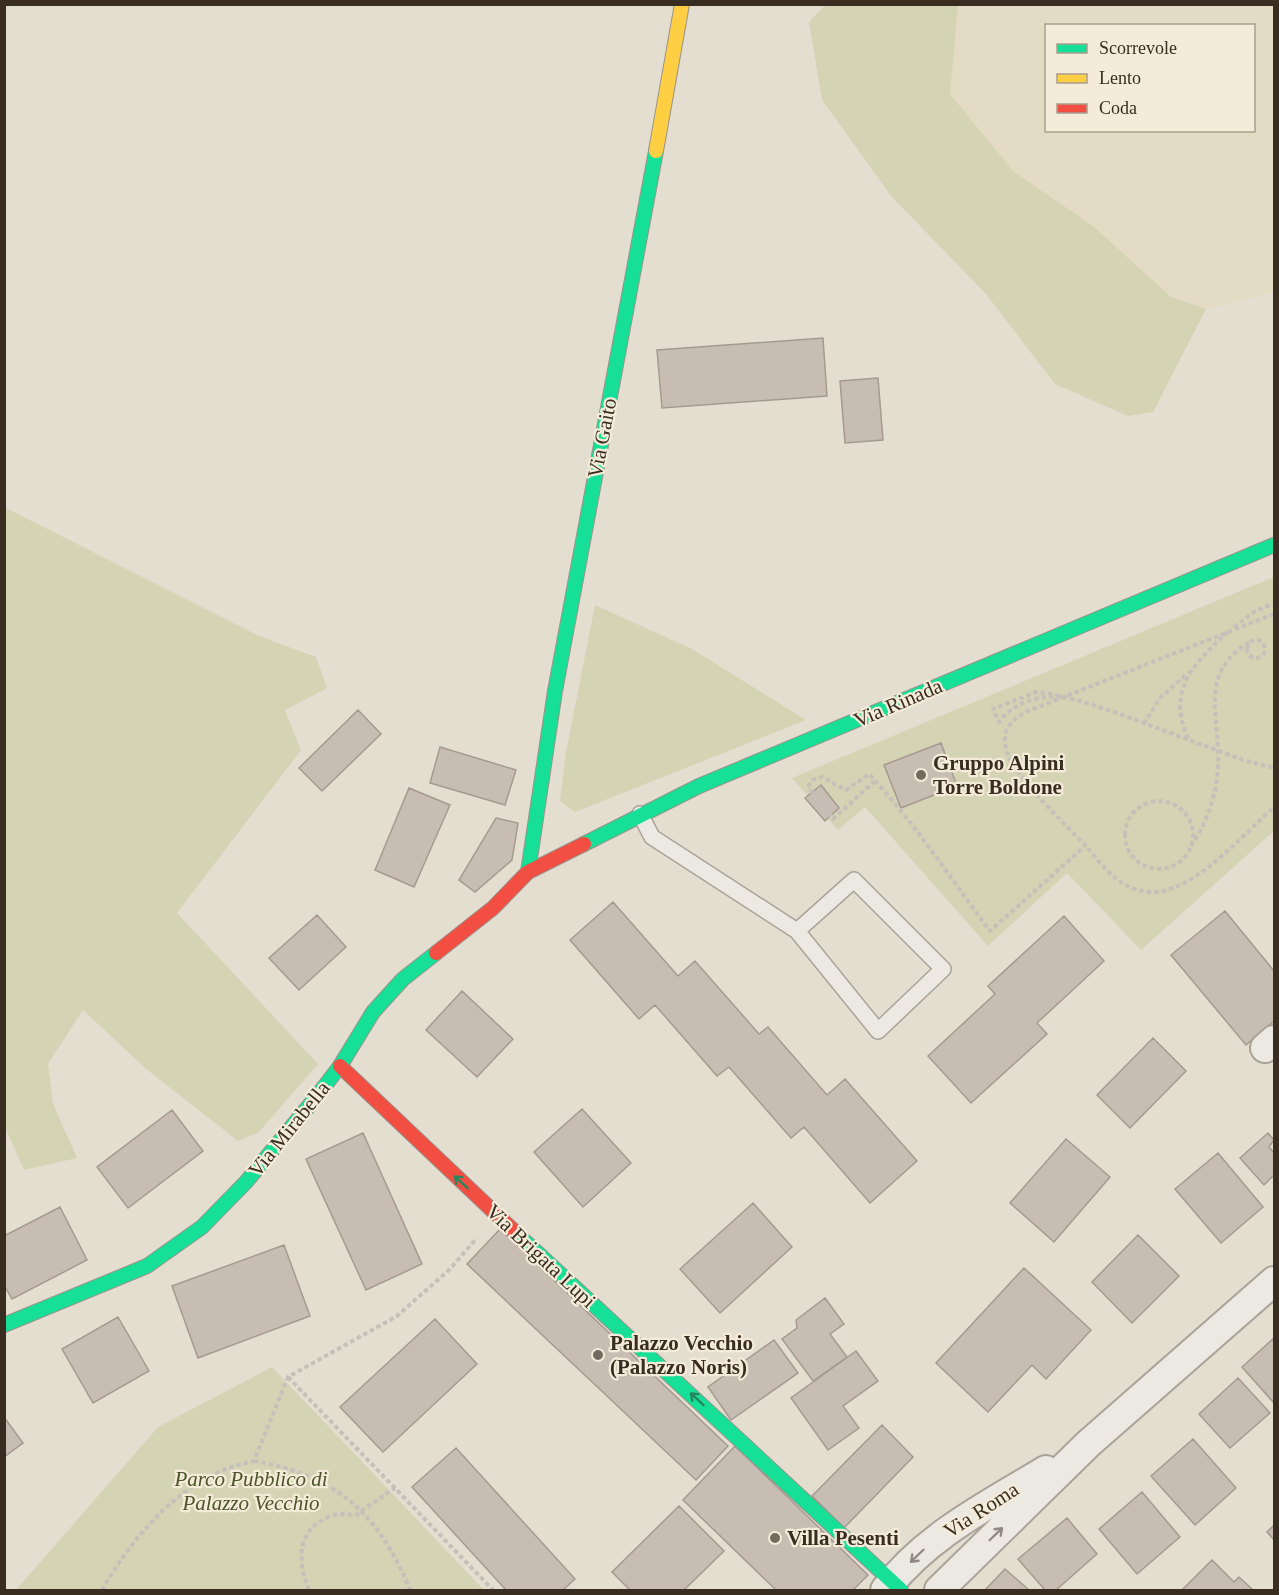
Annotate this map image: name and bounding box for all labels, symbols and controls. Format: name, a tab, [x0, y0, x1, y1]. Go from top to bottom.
legend	[1045, 24, 1255, 132]
text: Scorrevole	[1099, 38, 1177, 58]
text: Lento	[1099, 68, 1141, 88]
text: Coda	[1099, 98, 1137, 118]
street label: Via Gaito	[582, 396, 622, 480]
street label: Via Rinada	[850, 673, 946, 732]
place label: Gruppo Alpini Torre Boldone	[933, 751, 1064, 799]
marker: Gruppo Alpini Torre Boldone	[914, 768, 928, 782]
street label: Via Mirabella	[243, 1076, 335, 1182]
one-way arrow	[453, 1175, 468, 1189]
street label: Via Brigata Lupi	[481, 1199, 601, 1313]
place label: Palazzo Vecchio (Palazzo Noris)	[610, 1331, 753, 1379]
marker: Palazzo Vecchio (Palazzo Noris)	[591, 1348, 605, 1362]
one-way arrow	[690, 1392, 705, 1406]
park label: Parco Pubblico di Palazzo Vecchio	[173, 1467, 328, 1515]
street label: Via Roma	[939, 1477, 1024, 1543]
place label: Villa Pesenti	[787, 1526, 899, 1550]
one-way arrow	[988, 1527, 1003, 1542]
marker: Villa Pesenti	[768, 1531, 782, 1545]
one-way arrow	[910, 1549, 925, 1563]

